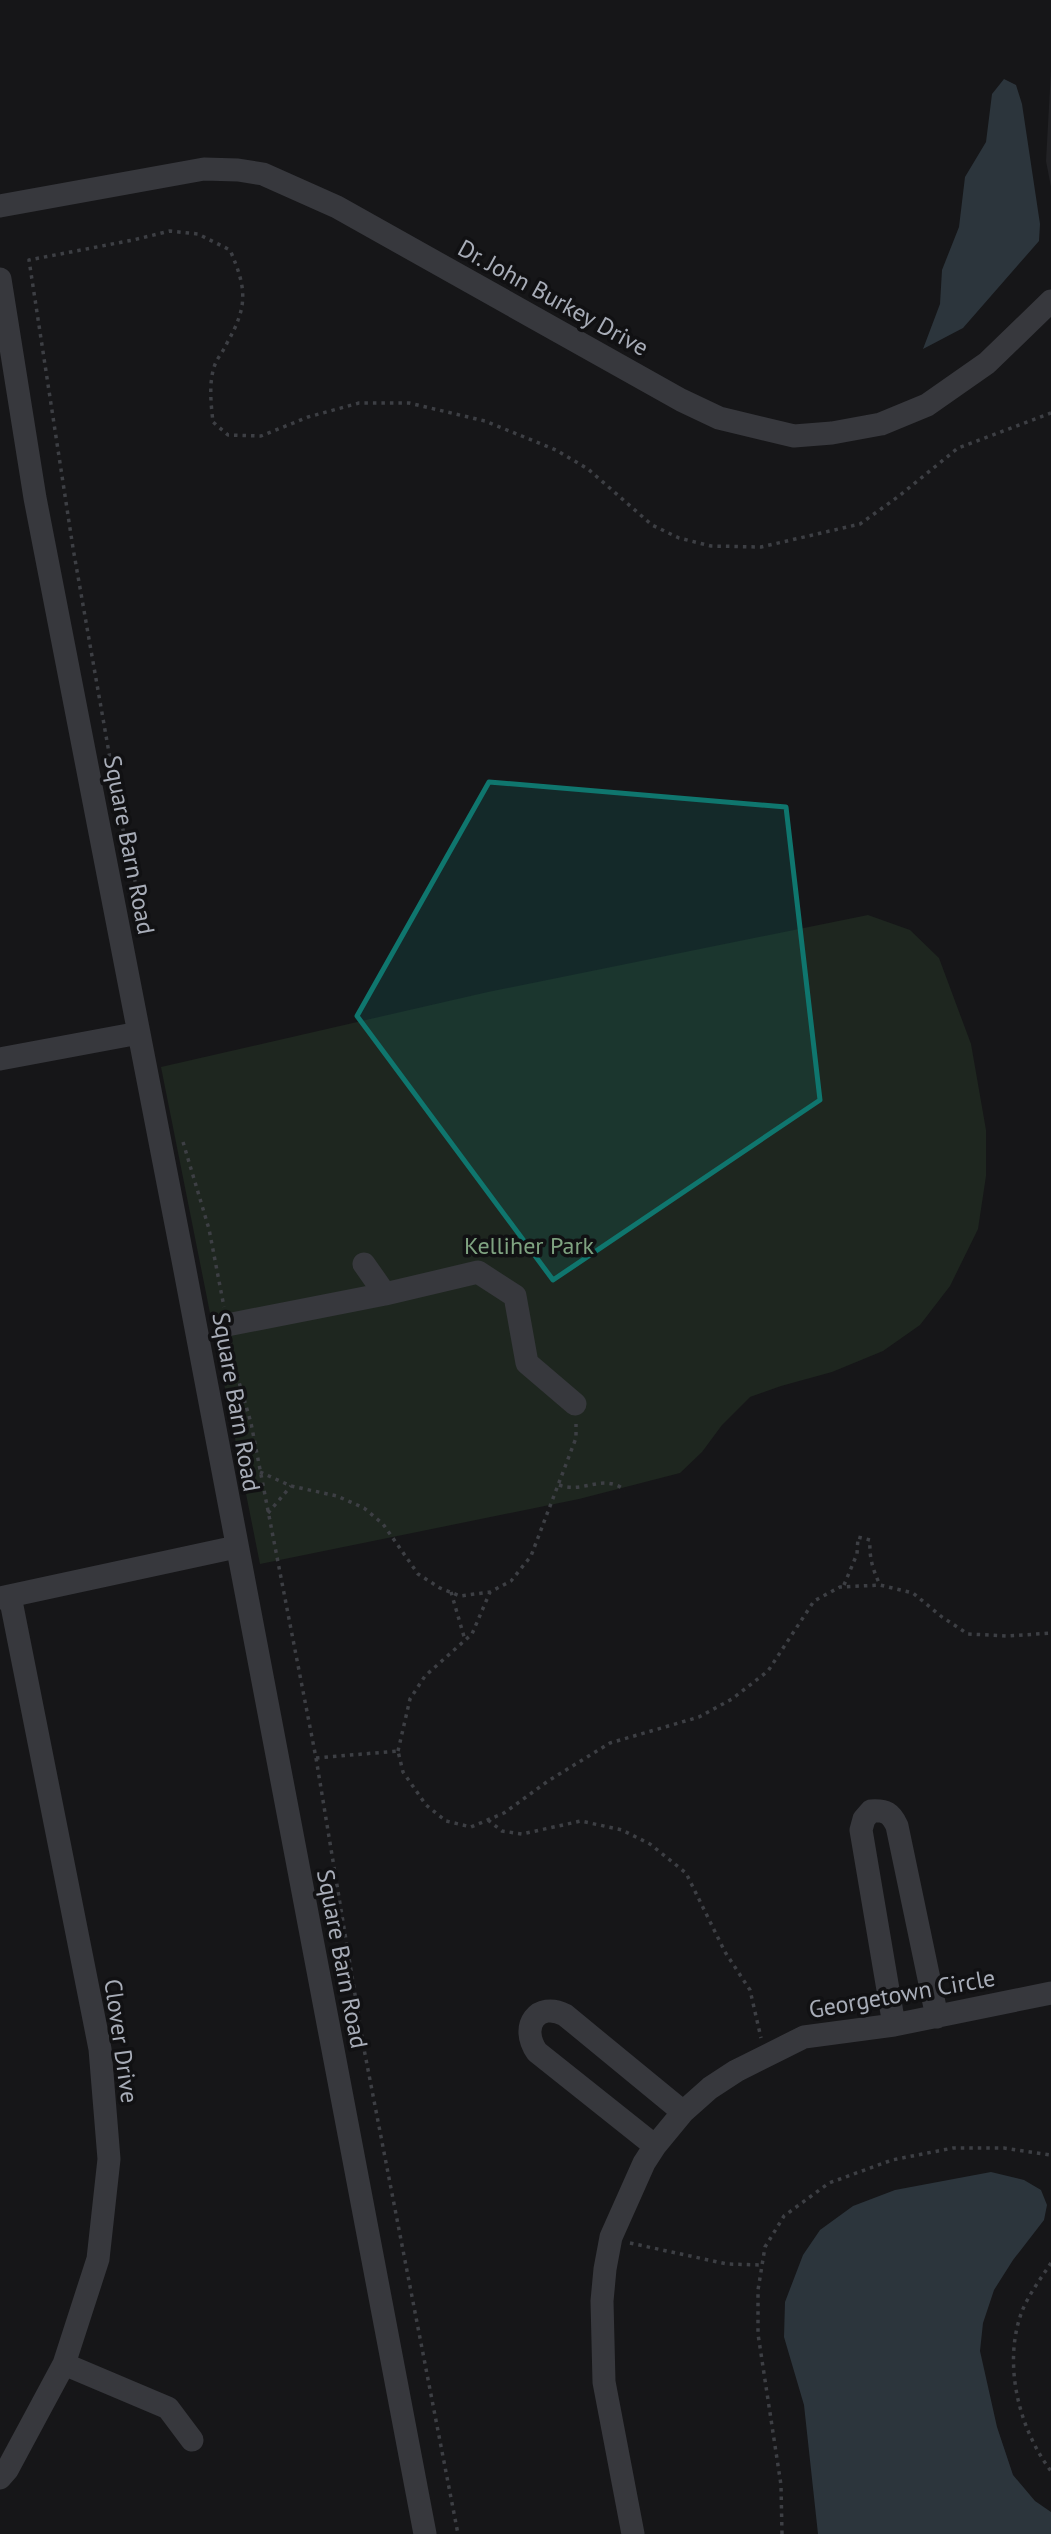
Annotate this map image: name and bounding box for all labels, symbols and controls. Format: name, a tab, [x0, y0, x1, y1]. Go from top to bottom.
street label: Dr. John Burkey Drive	[453, 232, 654, 363]
street label: Square Barn Road	[97, 753, 162, 937]
park label: Kelliher Park	[464, 1230, 595, 1261]
street label: Square Barn Road	[205, 1310, 268, 1494]
street label: Square Barn Road	[310, 1867, 375, 2051]
street label: Georgetown Circle	[806, 1962, 998, 2025]
street label: Clover Drive	[97, 1977, 146, 2105]

